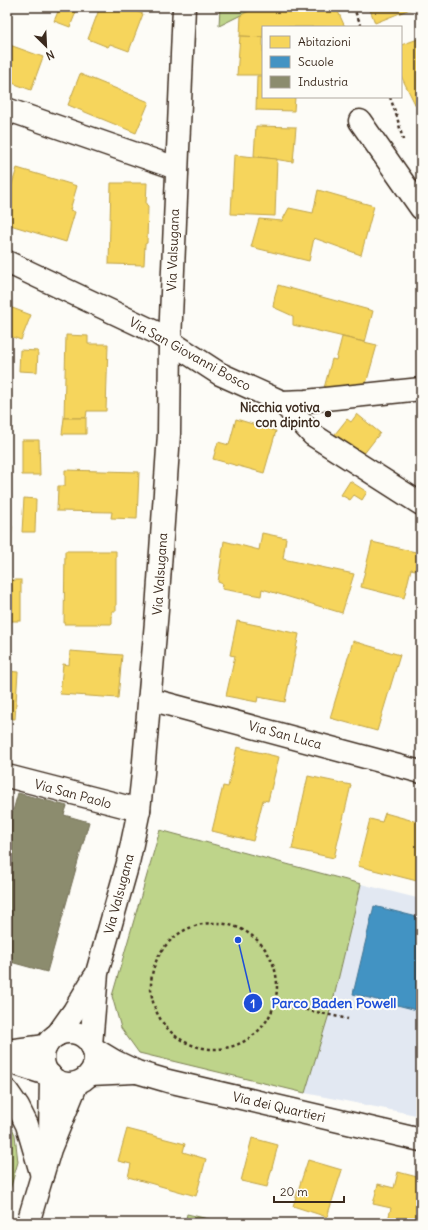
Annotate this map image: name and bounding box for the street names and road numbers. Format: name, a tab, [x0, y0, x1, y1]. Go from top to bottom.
street label: Via Valsugana	[163, 208, 183, 292]
street label: Via San Giovanni Bosco	[126, 313, 254, 395]
street label: Via Valsugana	[149, 532, 171, 616]
street label: Via San Luca	[246, 717, 324, 753]
street label: Via San Paolo	[33, 776, 113, 812]
street label: Via Valsugana	[100, 852, 138, 936]
street label: Via dei Quartieri	[231, 1088, 327, 1126]

